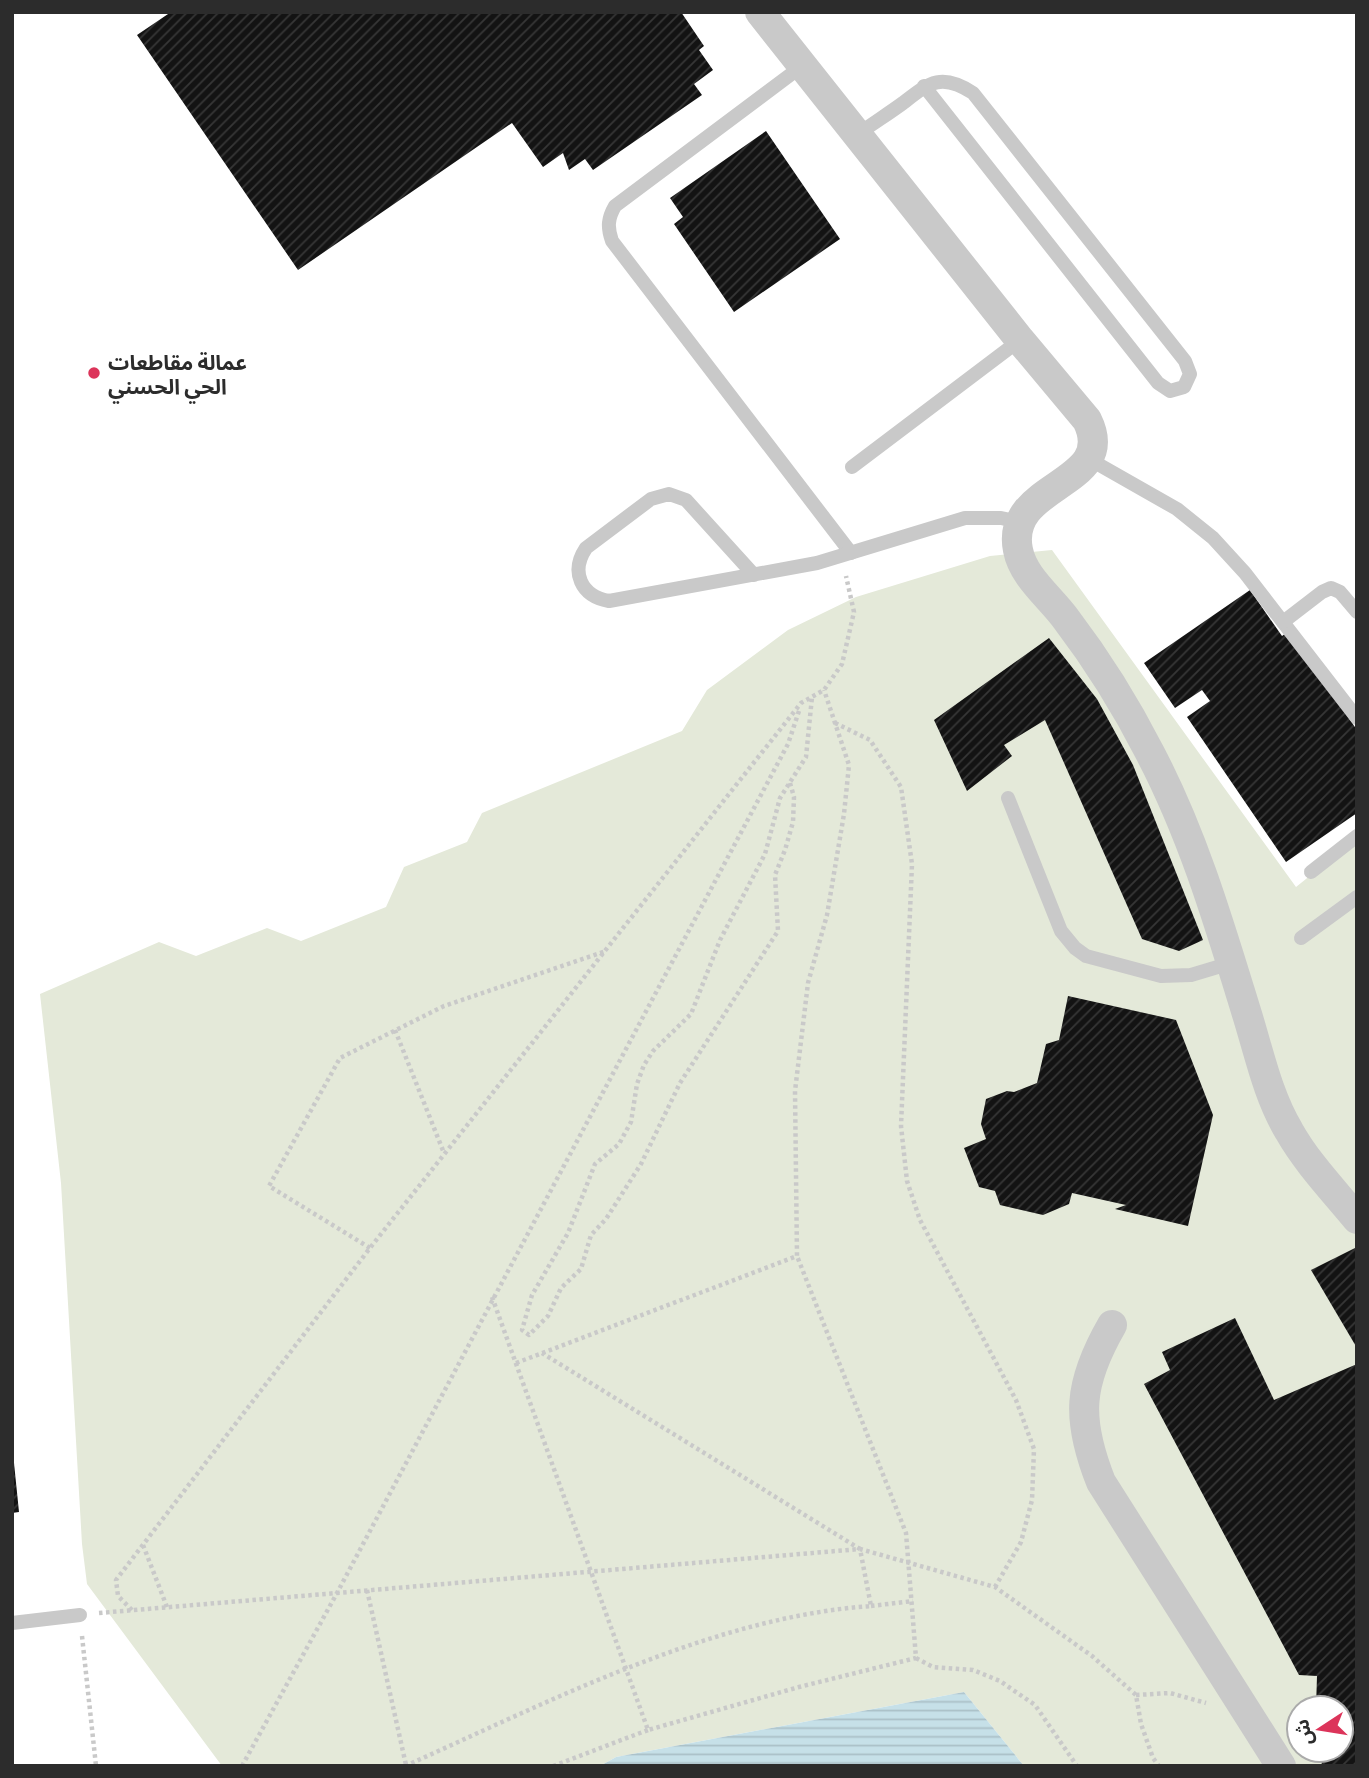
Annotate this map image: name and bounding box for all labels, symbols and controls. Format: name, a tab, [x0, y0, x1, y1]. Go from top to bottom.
place label: عمالة مقاطعات الحي الحسني	[108, 349, 247, 403]
marker: عمالة مقاطعات الحي الحسني	[86, 365, 102, 381]
north arrow	[1285, 1694, 1355, 1764]
text: ش	[1289, 1718, 1317, 1748]

